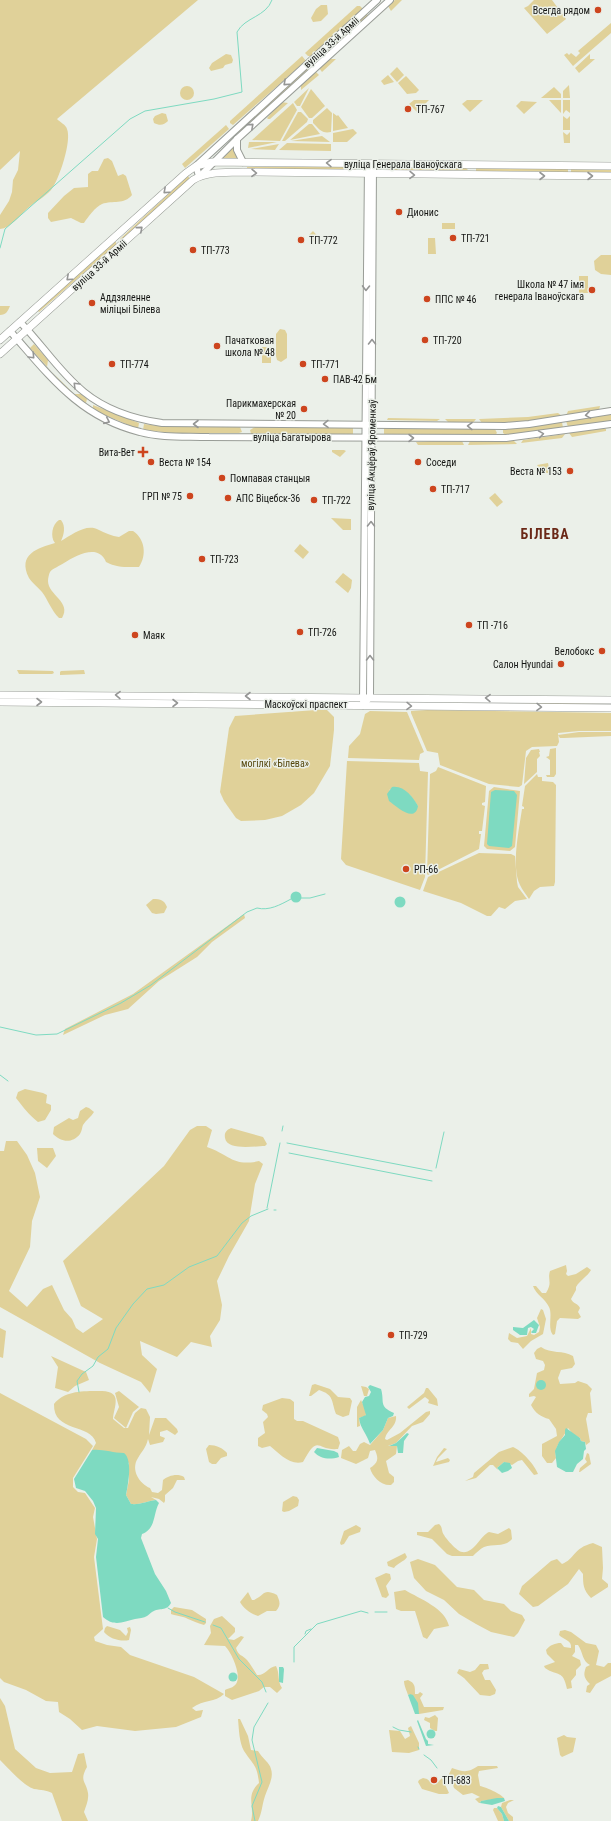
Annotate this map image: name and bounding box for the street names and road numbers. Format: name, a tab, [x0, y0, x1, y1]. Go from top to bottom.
street label: вуліца 33-й Арміі	[302, 15, 361, 70]
street label: вуліца Генерала Іваноўскага	[344, 159, 462, 170]
street label: вуліца 33-й Арміі	[70, 238, 129, 293]
street label: вуліца Акцёраў Яроменкаў	[365, 400, 378, 510]
street label: вуліца Багатырова	[253, 432, 331, 443]
street label: Маскоўскі праспект	[265, 699, 348, 710]

